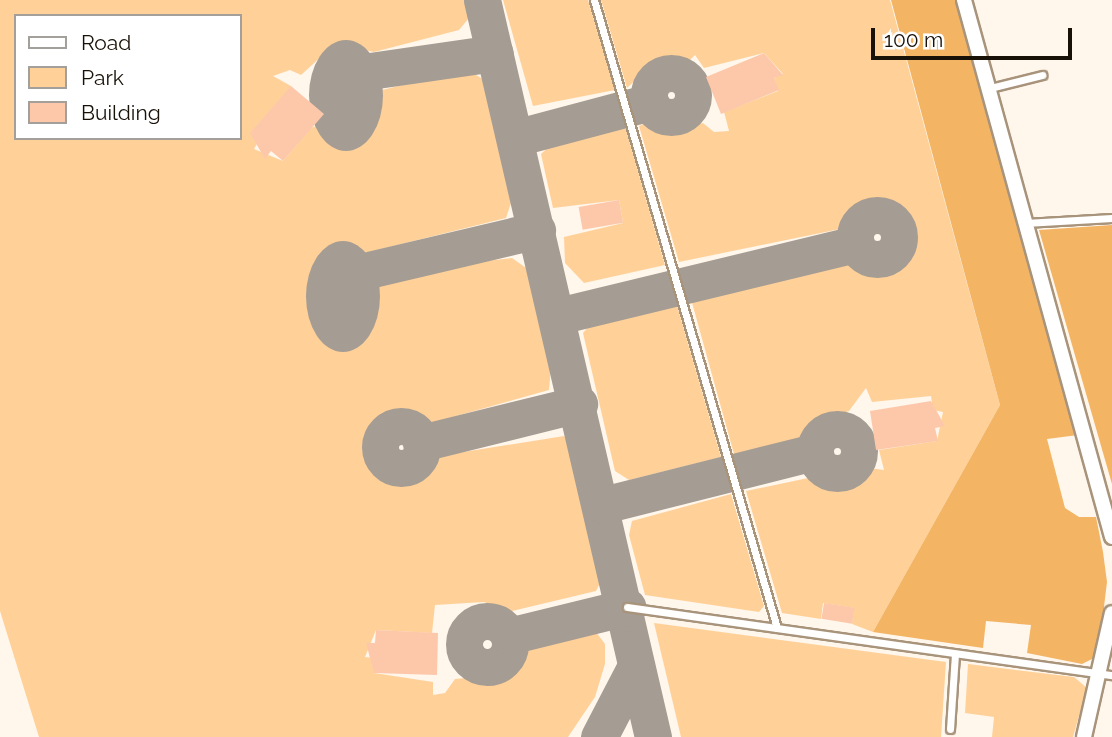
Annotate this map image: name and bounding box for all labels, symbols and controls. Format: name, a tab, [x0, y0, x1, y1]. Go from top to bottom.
legend	[14, 14, 242, 140]
scale bar	[874, 14, 1075, 58]
text: 100 m	[884, 27, 943, 52]
text: Road	[81, 30, 131, 55]
text: Park	[81, 65, 124, 90]
text: Building	[81, 100, 161, 125]

